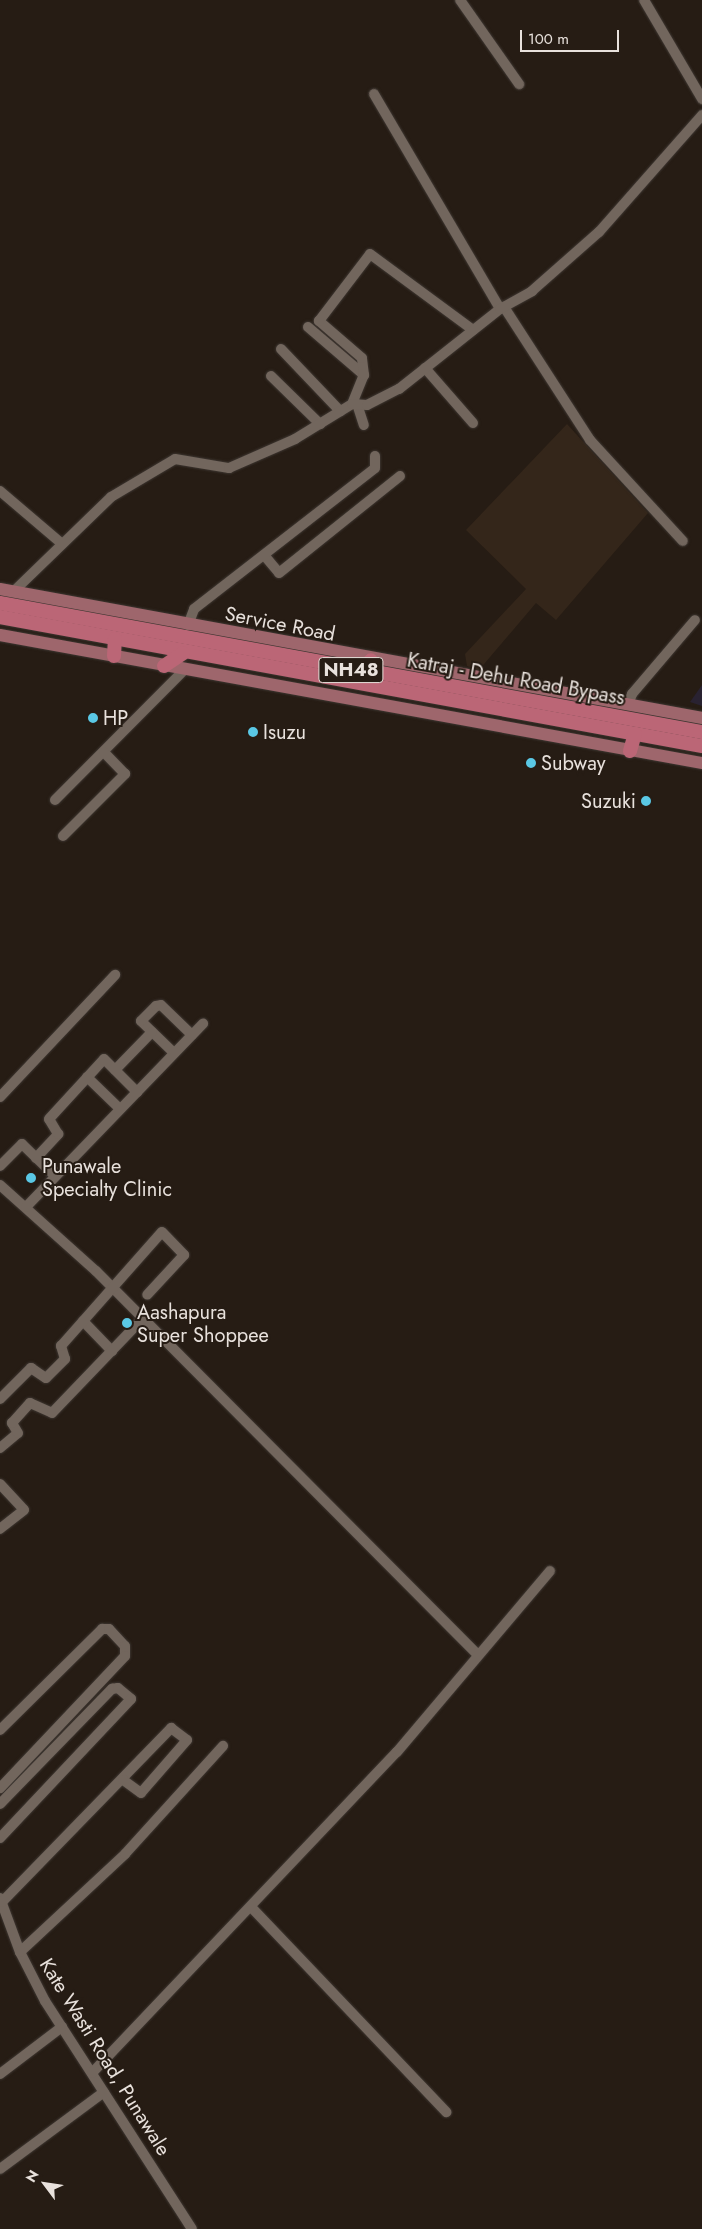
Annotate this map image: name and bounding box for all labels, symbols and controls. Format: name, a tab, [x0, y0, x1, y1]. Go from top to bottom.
scale bar	[522, 20, 621, 52]
text: 100 m	[528, 28, 569, 50]
street label: Service Road	[223, 602, 337, 646]
street label: Katraj - Dehu Road Bypass	[405, 648, 627, 710]
road number: NH48	[317, 654, 385, 686]
place label: HP	[103, 706, 128, 730]
marker: HP	[87, 712, 99, 724]
place label: Isuzu	[263, 720, 306, 744]
marker: Isuzu	[247, 726, 259, 738]
place label: Subway	[541, 751, 605, 775]
marker: Subway	[525, 757, 537, 769]
place label: Suzuki	[581, 789, 636, 813]
marker: Suzuki	[640, 795, 652, 807]
place label: Punawale Specialty Clinic	[42, 1154, 172, 1201]
marker: Punawale Specialty Clinic	[24, 1171, 38, 1185]
place label: Aashapura Super Shoppee	[137, 1300, 269, 1347]
marker: Aashapura Super Shoppee	[121, 1317, 133, 1329]
street label: Kate Wasti Road, Punawale	[34, 1954, 176, 2160]
north arrow	[20, 2159, 70, 2209]
text: N	[21, 2166, 44, 2186]

